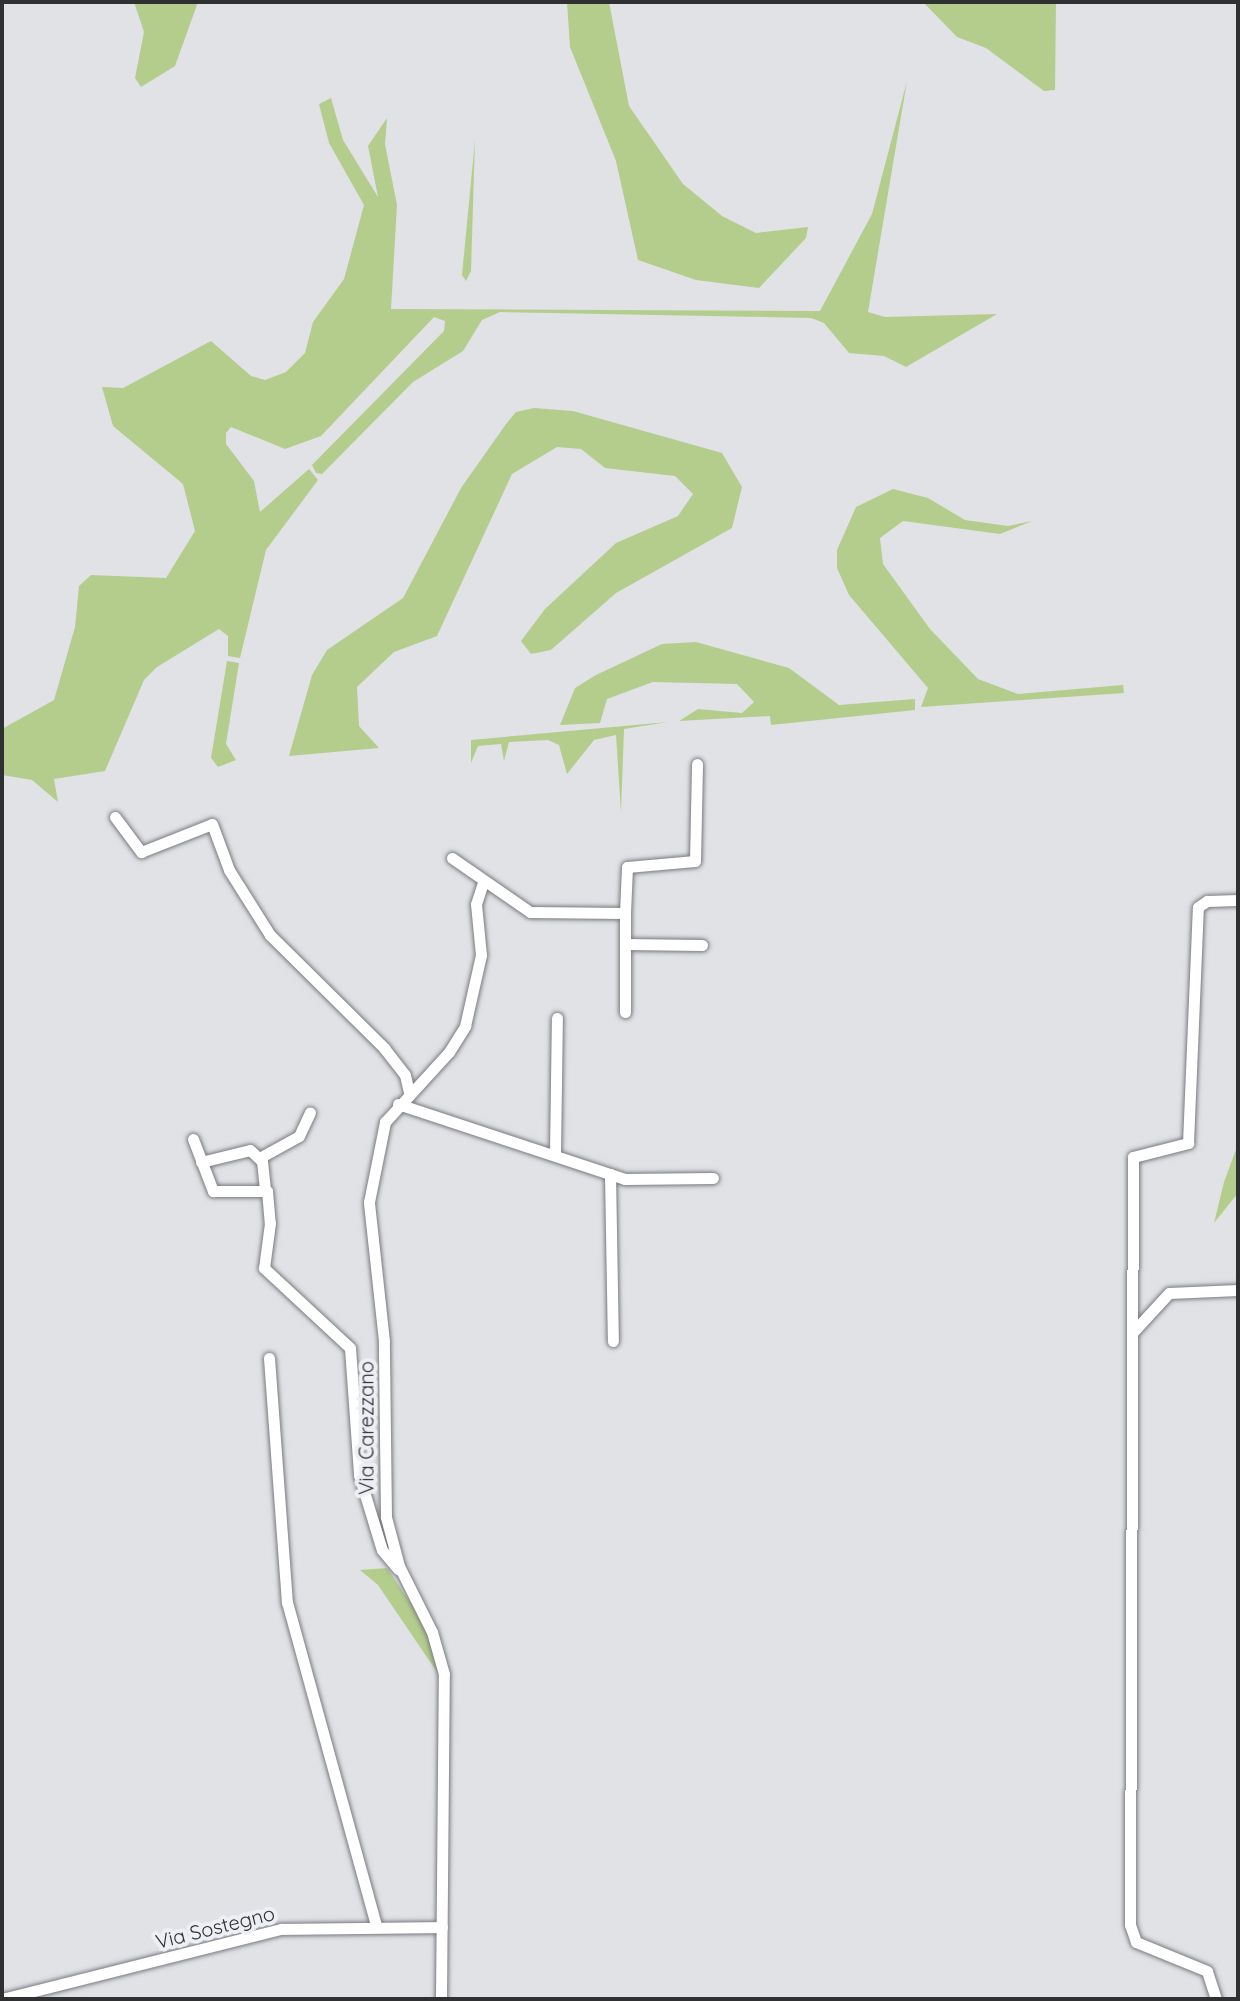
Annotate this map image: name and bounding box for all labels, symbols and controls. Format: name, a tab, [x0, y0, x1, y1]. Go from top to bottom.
street label: Via Carezzano	[354, 1361, 378, 1495]
street label: Via Sostegno	[153, 1901, 277, 1953]

